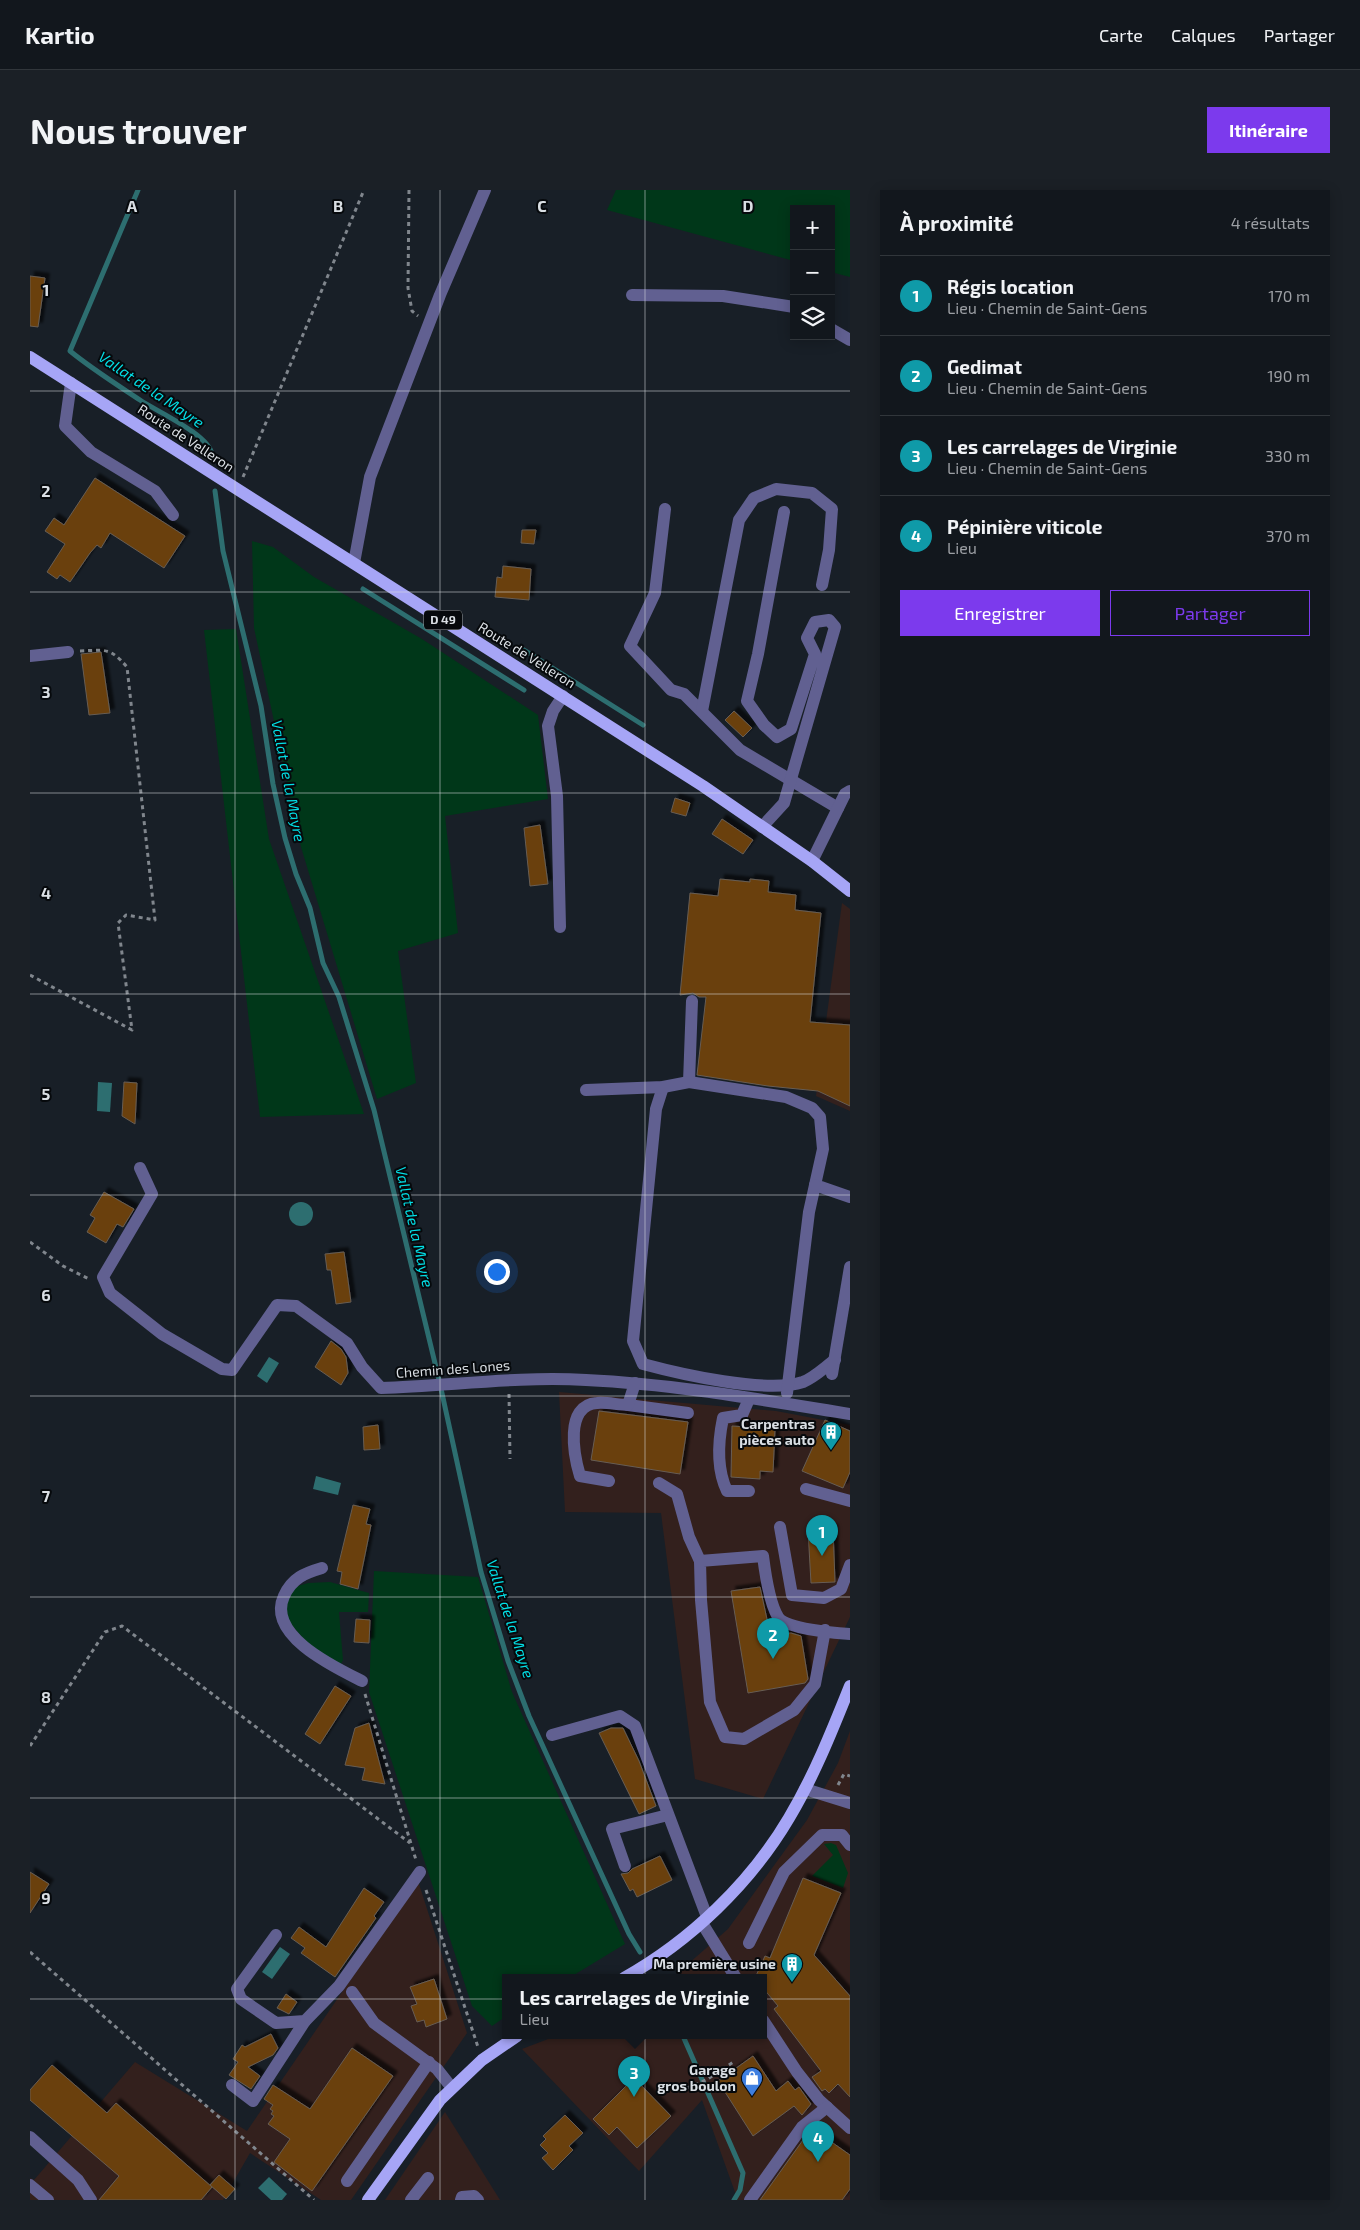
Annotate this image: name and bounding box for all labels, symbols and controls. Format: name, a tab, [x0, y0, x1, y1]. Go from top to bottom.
text: Kartio	[25, 20, 95, 49]
text: Carte	[1099, 24, 1143, 46]
text: Calques	[1171, 24, 1236, 46]
text: Partager	[1264, 24, 1335, 46]
button: Itinéraire	[1207, 107, 1330, 153]
text: Nous trouver	[30, 109, 247, 151]
text: A	[127, 196, 138, 215]
text: B	[333, 196, 343, 215]
text: C	[537, 196, 547, 215]
text: D	[743, 196, 754, 215]
map controls	[790, 205, 835, 340]
button: +	[790, 205, 835, 250]
text: À proximité	[900, 210, 1014, 235]
text: 4 résultats	[1231, 213, 1310, 232]
button: −	[790, 250, 835, 295]
text: Régis location	[947, 275, 1074, 298]
text: 1	[43, 280, 49, 299]
text: 1	[913, 286, 919, 305]
text: 170 m	[1268, 286, 1310, 305]
button: layers	[790, 295, 835, 340]
text: Lieu · Chemin de Saint-Gens	[947, 298, 1147, 317]
water label: Vallat de la Mayre	[95, 347, 208, 432]
text: Gedimat	[947, 355, 1022, 378]
text: 2	[911, 366, 921, 385]
text: 190 m	[1267, 366, 1310, 385]
text: Lieu · Chemin de Saint-Gens	[947, 378, 1147, 397]
street label: Route de Velleron	[135, 400, 238, 475]
text: Les carrelages de Virginie	[947, 435, 1177, 458]
text: 3	[911, 446, 921, 465]
text: 330 m	[1265, 446, 1310, 465]
text: Lieu · Chemin de Saint-Gens	[947, 458, 1147, 477]
text: 2	[41, 481, 51, 500]
text: Pépinière viticole	[947, 515, 1103, 538]
text: 4	[911, 526, 921, 545]
text: 370 m	[1266, 526, 1310, 545]
text: Lieu	[947, 538, 977, 557]
button: Enregistrer	[900, 590, 1100, 636]
button: Partager	[1110, 590, 1310, 636]
road number: D 49	[424, 610, 462, 630]
street label: Route de Velleron	[475, 618, 579, 691]
text: 3	[41, 682, 51, 701]
water label: Vallat de la Mayre	[267, 718, 310, 843]
text: 4	[41, 883, 51, 902]
text: 5	[42, 1084, 51, 1103]
water label: Vallat de la Mayre	[391, 1165, 438, 1289]
your location	[484, 1259, 510, 1285]
text: 6	[41, 1285, 51, 1304]
street label: Chemin des Lones	[395, 1356, 511, 1381]
place label: Carpentras pièces auto	[739, 1415, 815, 1448]
building icon: Carpentras pièces auto	[819, 1420, 843, 1451]
text: 7	[42, 1486, 51, 1505]
pin: 1	[806, 1515, 838, 1556]
water label: Vallat de la Mayre	[482, 1557, 539, 1681]
pin: 2	[757, 1618, 789, 1659]
text: 8	[41, 1687, 51, 1706]
text: 9	[41, 1888, 51, 1907]
building icon: Ma première usine	[780, 1952, 804, 1983]
place label: Ma première usine	[653, 1955, 776, 1972]
popup	[502, 1974, 767, 2039]
text: Les carrelages de Virginie	[519, 1986, 750, 2009]
text: Lieu	[519, 2009, 549, 2028]
pin: 3	[618, 2056, 650, 2097]
place label: Garage gros boulon	[657, 2061, 736, 2094]
shop icon: Garage gros boulon	[740, 2066, 764, 2097]
pin: 4	[802, 2121, 834, 2162]

